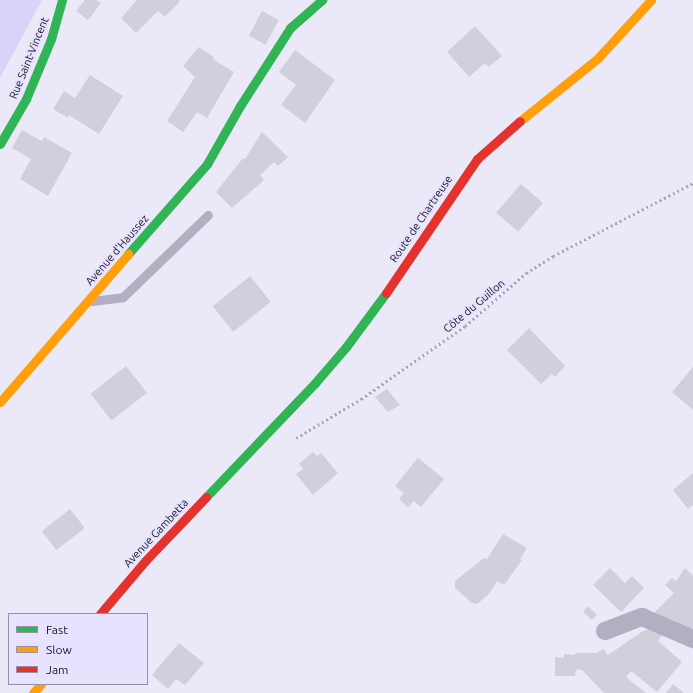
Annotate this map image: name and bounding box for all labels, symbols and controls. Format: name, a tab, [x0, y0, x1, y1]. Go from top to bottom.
street label: Rue Saint-Vincent	[7, 15, 51, 101]
street label: Route de Chartreuse	[387, 173, 455, 265]
street label: Avenue d'Haussez	[83, 212, 151, 288]
street label: Côte du Guillon	[441, 277, 507, 335]
street label: Avenue Gambetta	[121, 496, 191, 570]
legend	[8, 613, 148, 685]
text: Fast	[46, 623, 68, 636]
text: Slow	[46, 643, 72, 656]
text: Jam	[46, 663, 68, 676]

